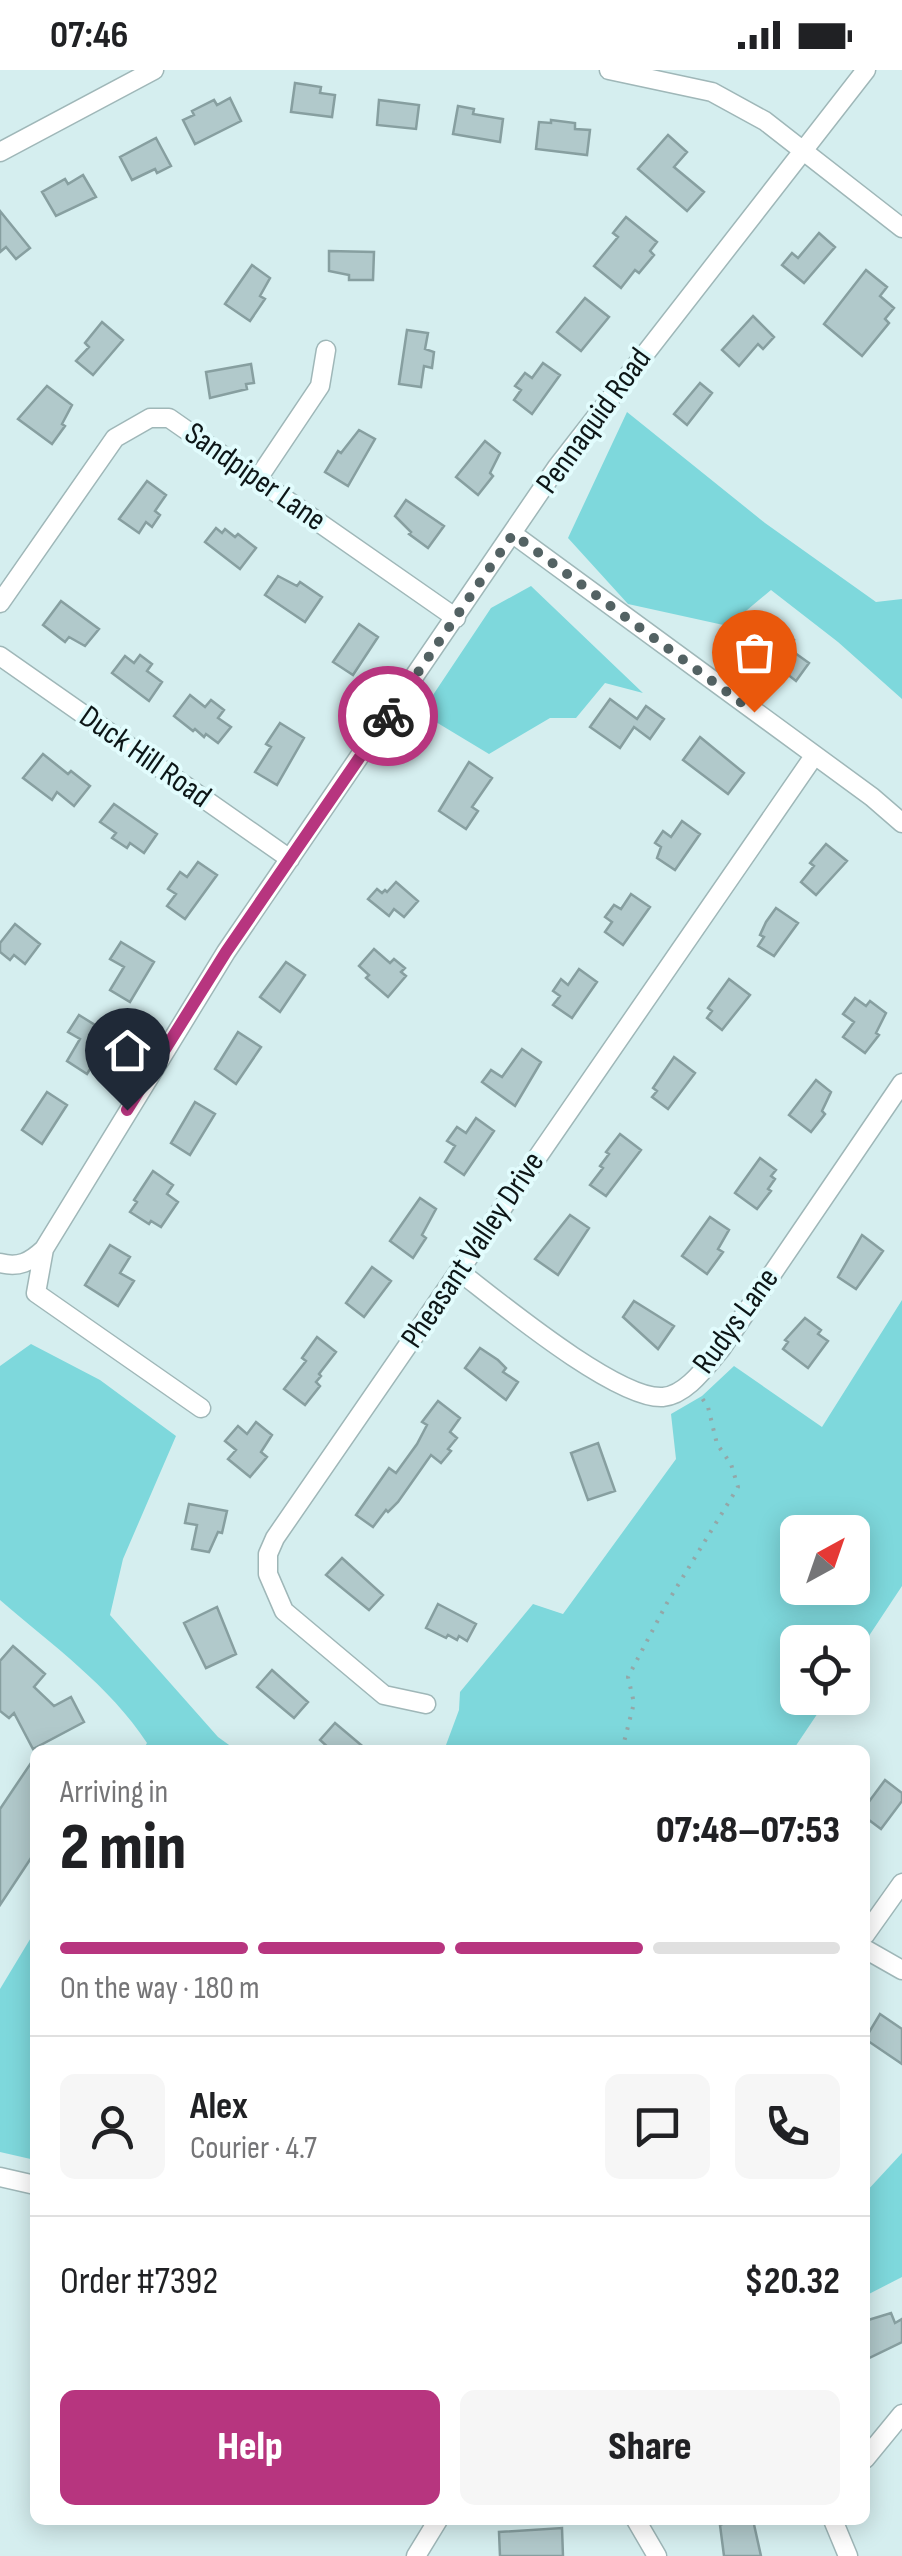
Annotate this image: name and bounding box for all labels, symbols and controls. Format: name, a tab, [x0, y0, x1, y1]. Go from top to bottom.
text: 07:46	[50, 13, 129, 58]
street label: Pennaquid Road	[528, 341, 660, 501]
street label: Sandpiper Lane	[177, 414, 333, 540]
pin	[712, 610, 797, 713]
icon: bag	[727, 625, 782, 680]
courier	[338, 666, 438, 766]
icon: bike	[361, 689, 416, 744]
street label: Duck Hill Road	[72, 698, 218, 816]
pin	[85, 1008, 170, 1111]
icon: home	[100, 1023, 155, 1078]
street label: Pheasant Valley Drive	[393, 1144, 553, 1356]
street label: Rudys Lane	[685, 1261, 787, 1381]
north arrow	[780, 1515, 870, 1605]
map controls	[780, 1515, 870, 1715]
button: locate	[780, 1625, 870, 1715]
text: Arriving in	[60, 1773, 168, 1812]
text: 07:48–07:53	[656, 1808, 840, 1853]
text: 2 min	[60, 1810, 186, 1888]
text: On the way · 180 m	[60, 1969, 259, 2008]
button: person	[60, 2074, 165, 2179]
button: chat	[605, 2074, 710, 2179]
button: phone	[735, 2074, 840, 2179]
text: Alex	[190, 2084, 248, 2129]
text: Courier · 4.7	[190, 2129, 317, 2168]
text: Order #7392	[60, 2259, 218, 2304]
text: $20.32	[744, 2259, 840, 2304]
button: Help	[60, 2390, 440, 2505]
button: Share	[460, 2390, 840, 2505]

